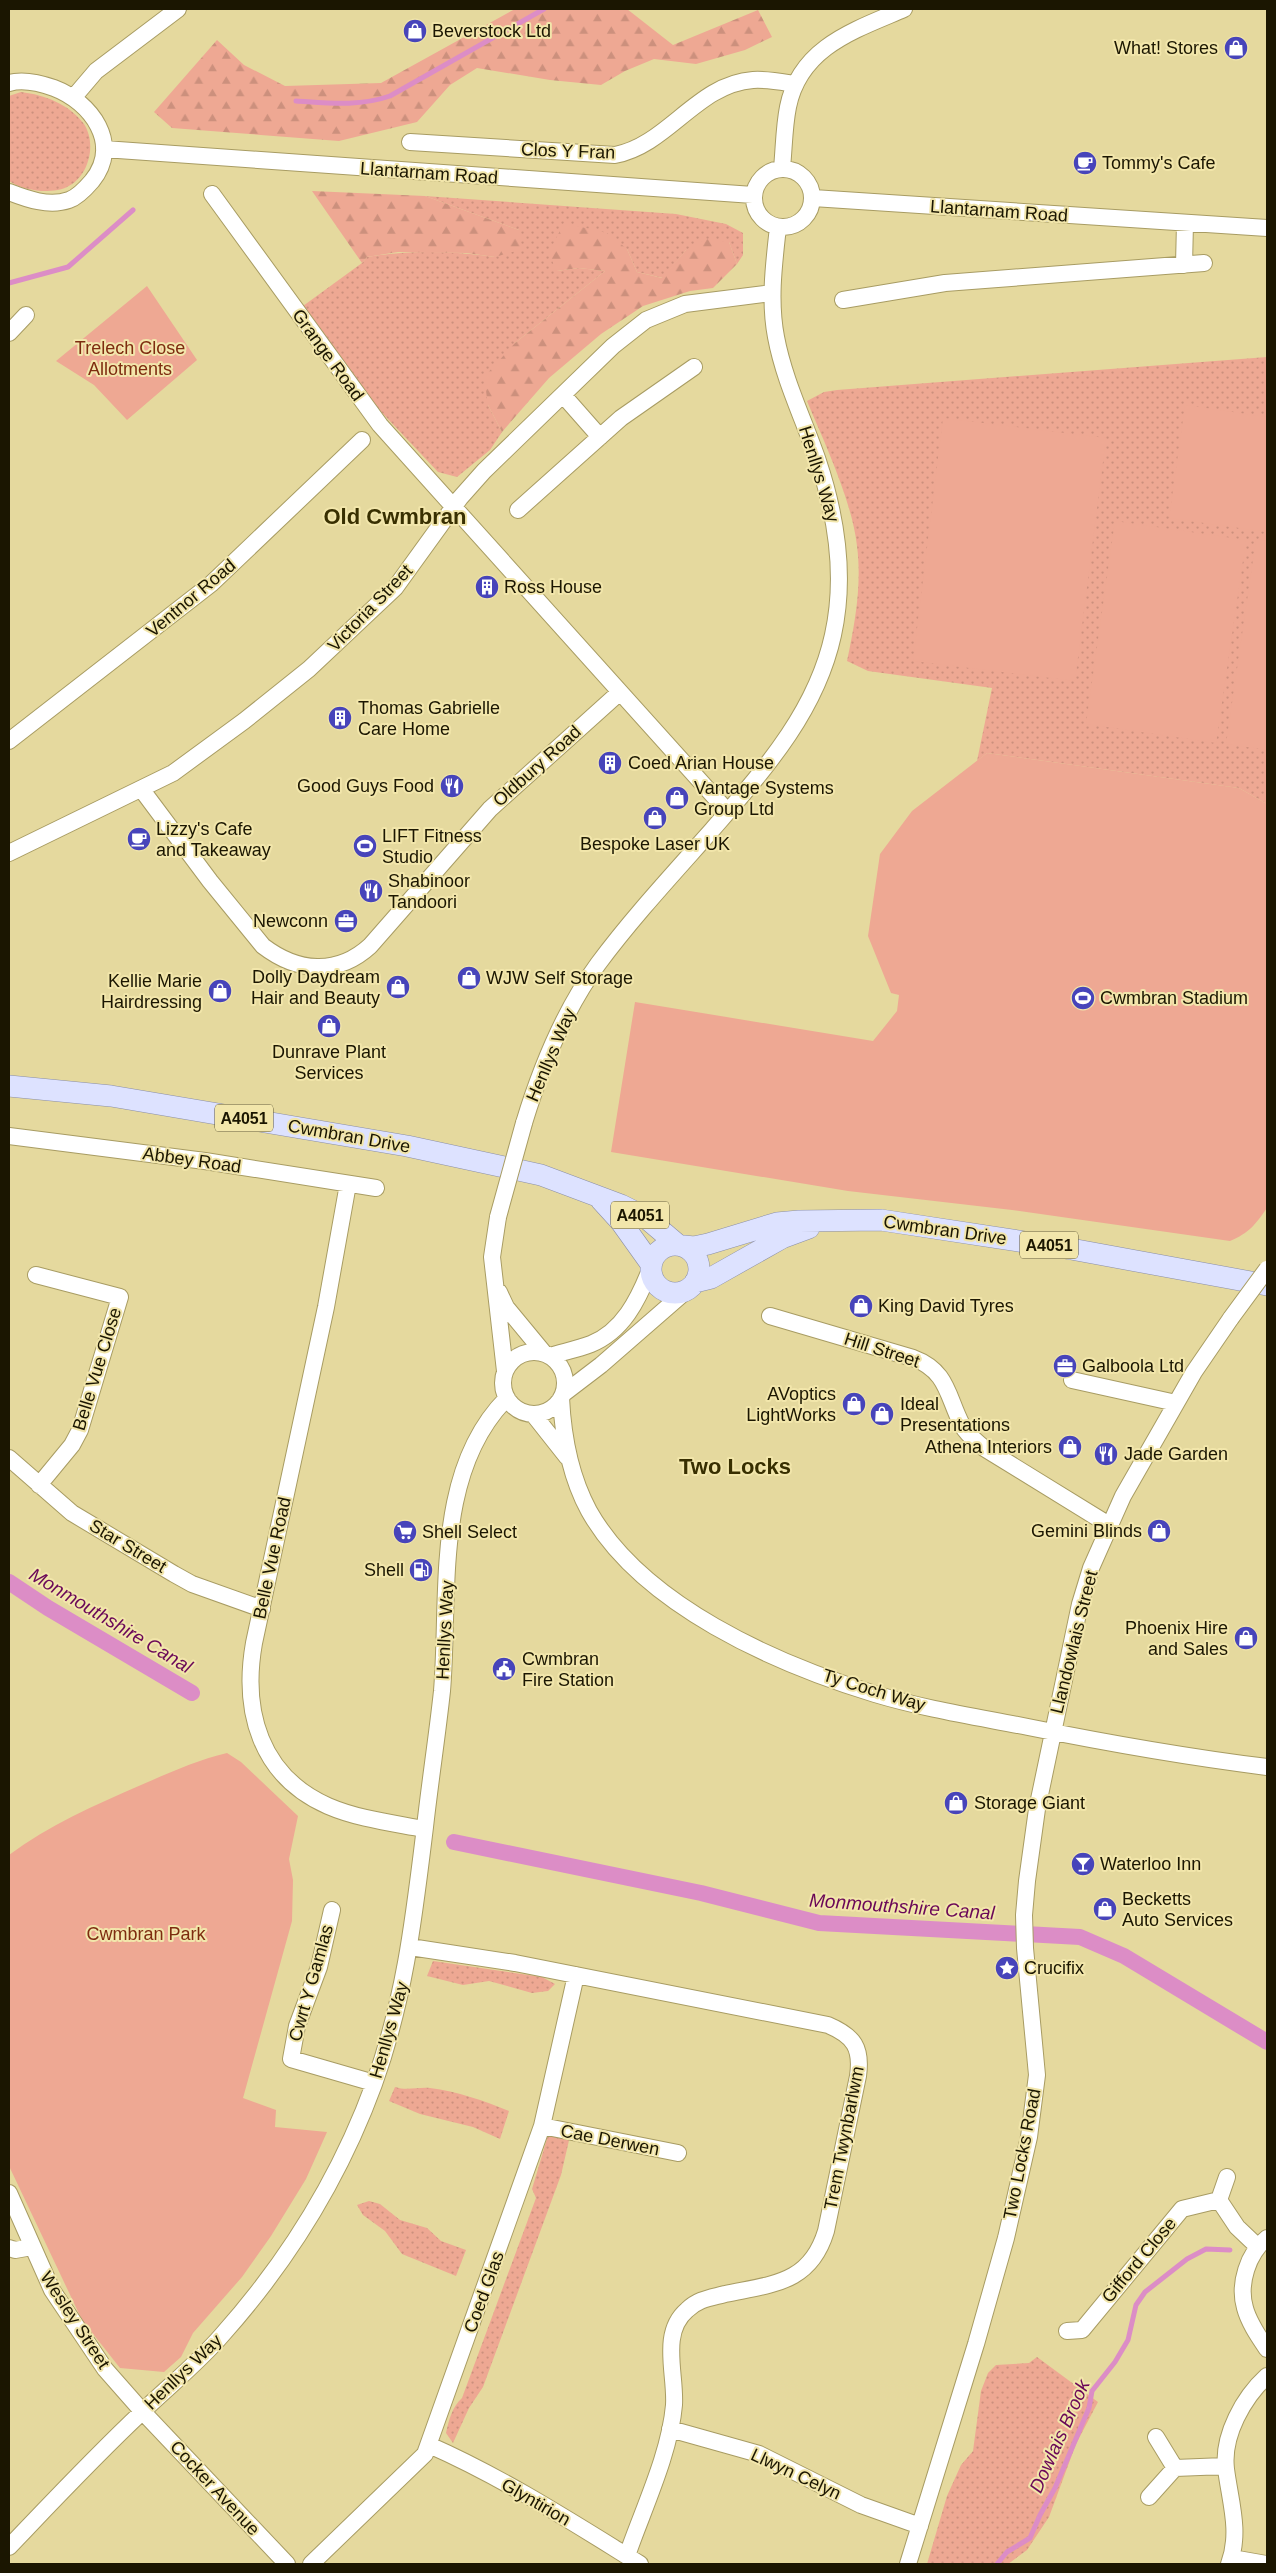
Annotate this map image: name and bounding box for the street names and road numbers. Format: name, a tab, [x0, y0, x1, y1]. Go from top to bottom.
street label: Clos Y Fran	[520, 139, 616, 163]
street label: Llantarnam Road	[359, 158, 499, 188]
street label: Llantarnam Road	[929, 196, 1069, 226]
street label: Grange Road	[288, 305, 368, 405]
street label: Henllys Way	[795, 424, 843, 524]
street label: Ventnor Road	[142, 555, 240, 641]
street label: Victoria Street	[324, 561, 416, 655]
street label: Oldbury Road	[489, 721, 585, 811]
street label: Henllys Way	[522, 1005, 580, 1105]
road number: A4051	[215, 1104, 273, 1132]
street label: Cwmbran Drive	[286, 1115, 412, 1157]
street label: Abbey Road	[142, 1143, 242, 1177]
road number: A4051	[611, 1202, 669, 1228]
street label: Cwmbran Drive	[882, 1211, 1008, 1249]
road number: A4051	[1020, 1232, 1078, 1258]
street label: Belle Vue Close	[69, 1305, 125, 1433]
street label: Hill Street	[842, 1328, 922, 1372]
street label: Belle Vue Road	[249, 1495, 295, 1621]
street label: Star Street	[86, 1515, 170, 1577]
street label: Llandowlais Street	[1047, 1568, 1101, 1716]
street label: Henllys Way	[432, 1580, 458, 1680]
street label: Ty Coch Way	[820, 1665, 928, 1715]
street label: Cwrt Y Gamlas	[285, 1922, 337, 2044]
street label: Henllys Way	[366, 1979, 412, 2081]
street label: Trem Twynbarlwm	[820, 2064, 868, 2212]
street label: Two Locks Road	[999, 2087, 1045, 2221]
street label: Cae Derwen	[559, 2121, 661, 2159]
street label: Gifford Close	[1098, 2213, 1180, 2307]
street label: Coed Glas	[460, 2249, 508, 2335]
street label: Wesley Street	[36, 2268, 114, 2372]
street label: Henllys Way	[140, 2330, 226, 2414]
street label: Cocker Avenue	[166, 2437, 264, 2539]
street label: Llwyn Celyn	[748, 2444, 844, 2504]
street label: Glyntirion	[498, 2474, 574, 2530]

